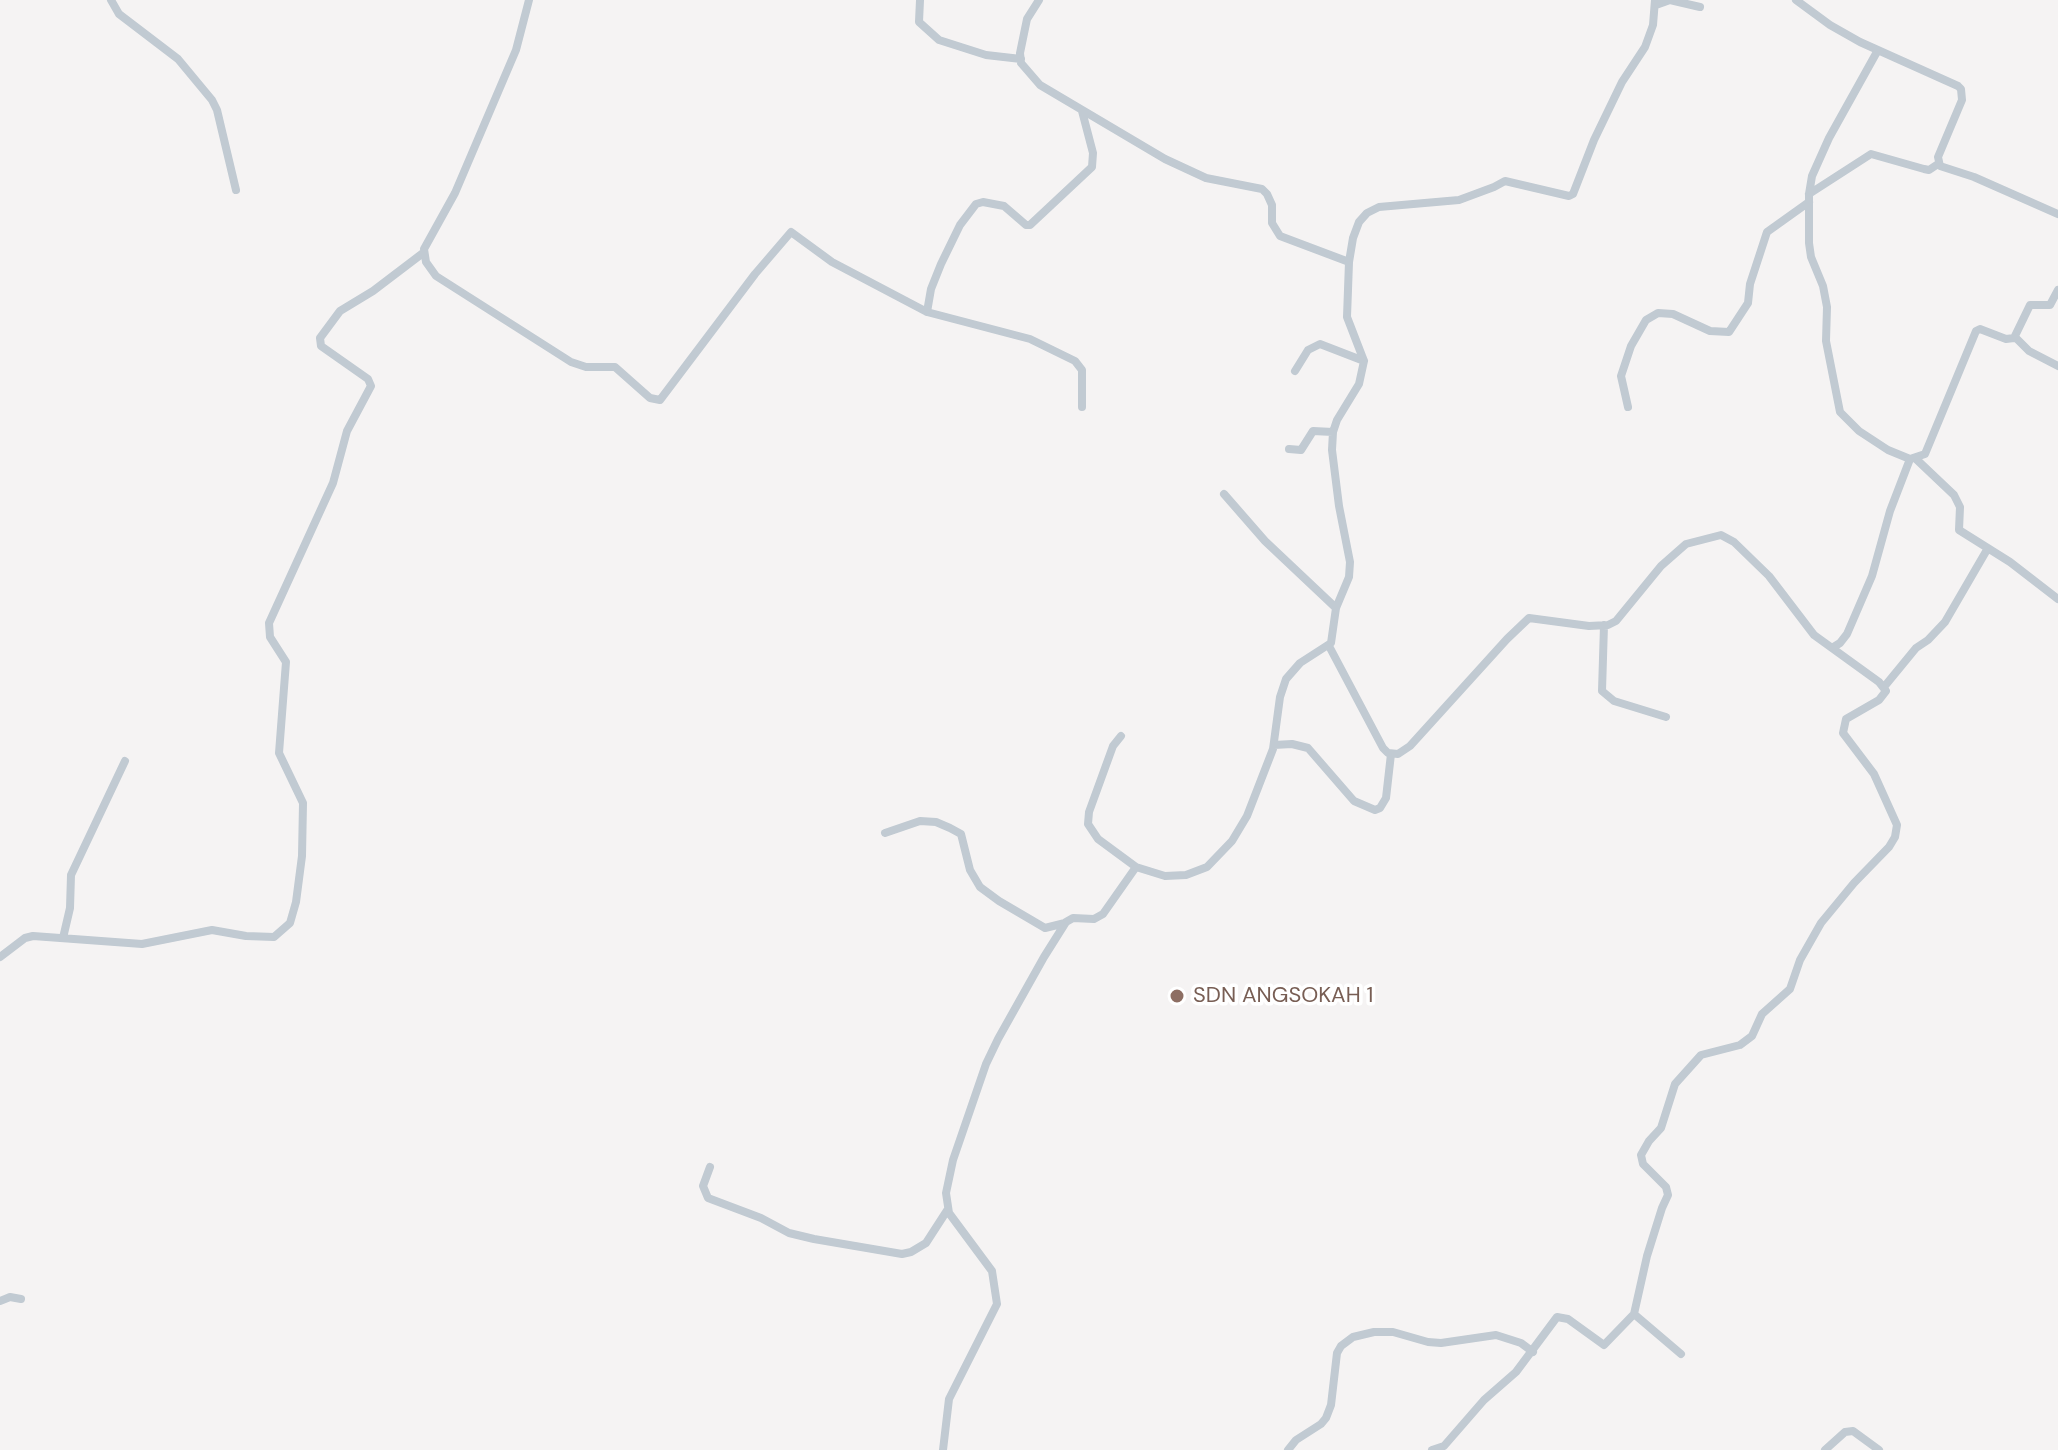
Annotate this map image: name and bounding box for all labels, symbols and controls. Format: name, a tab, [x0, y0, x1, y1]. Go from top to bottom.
place label: SDN ANGSOKAH 1	[1193, 983, 1373, 1009]
marker: SDN ANGSOKAH 1	[1168, 987, 1186, 1005]

